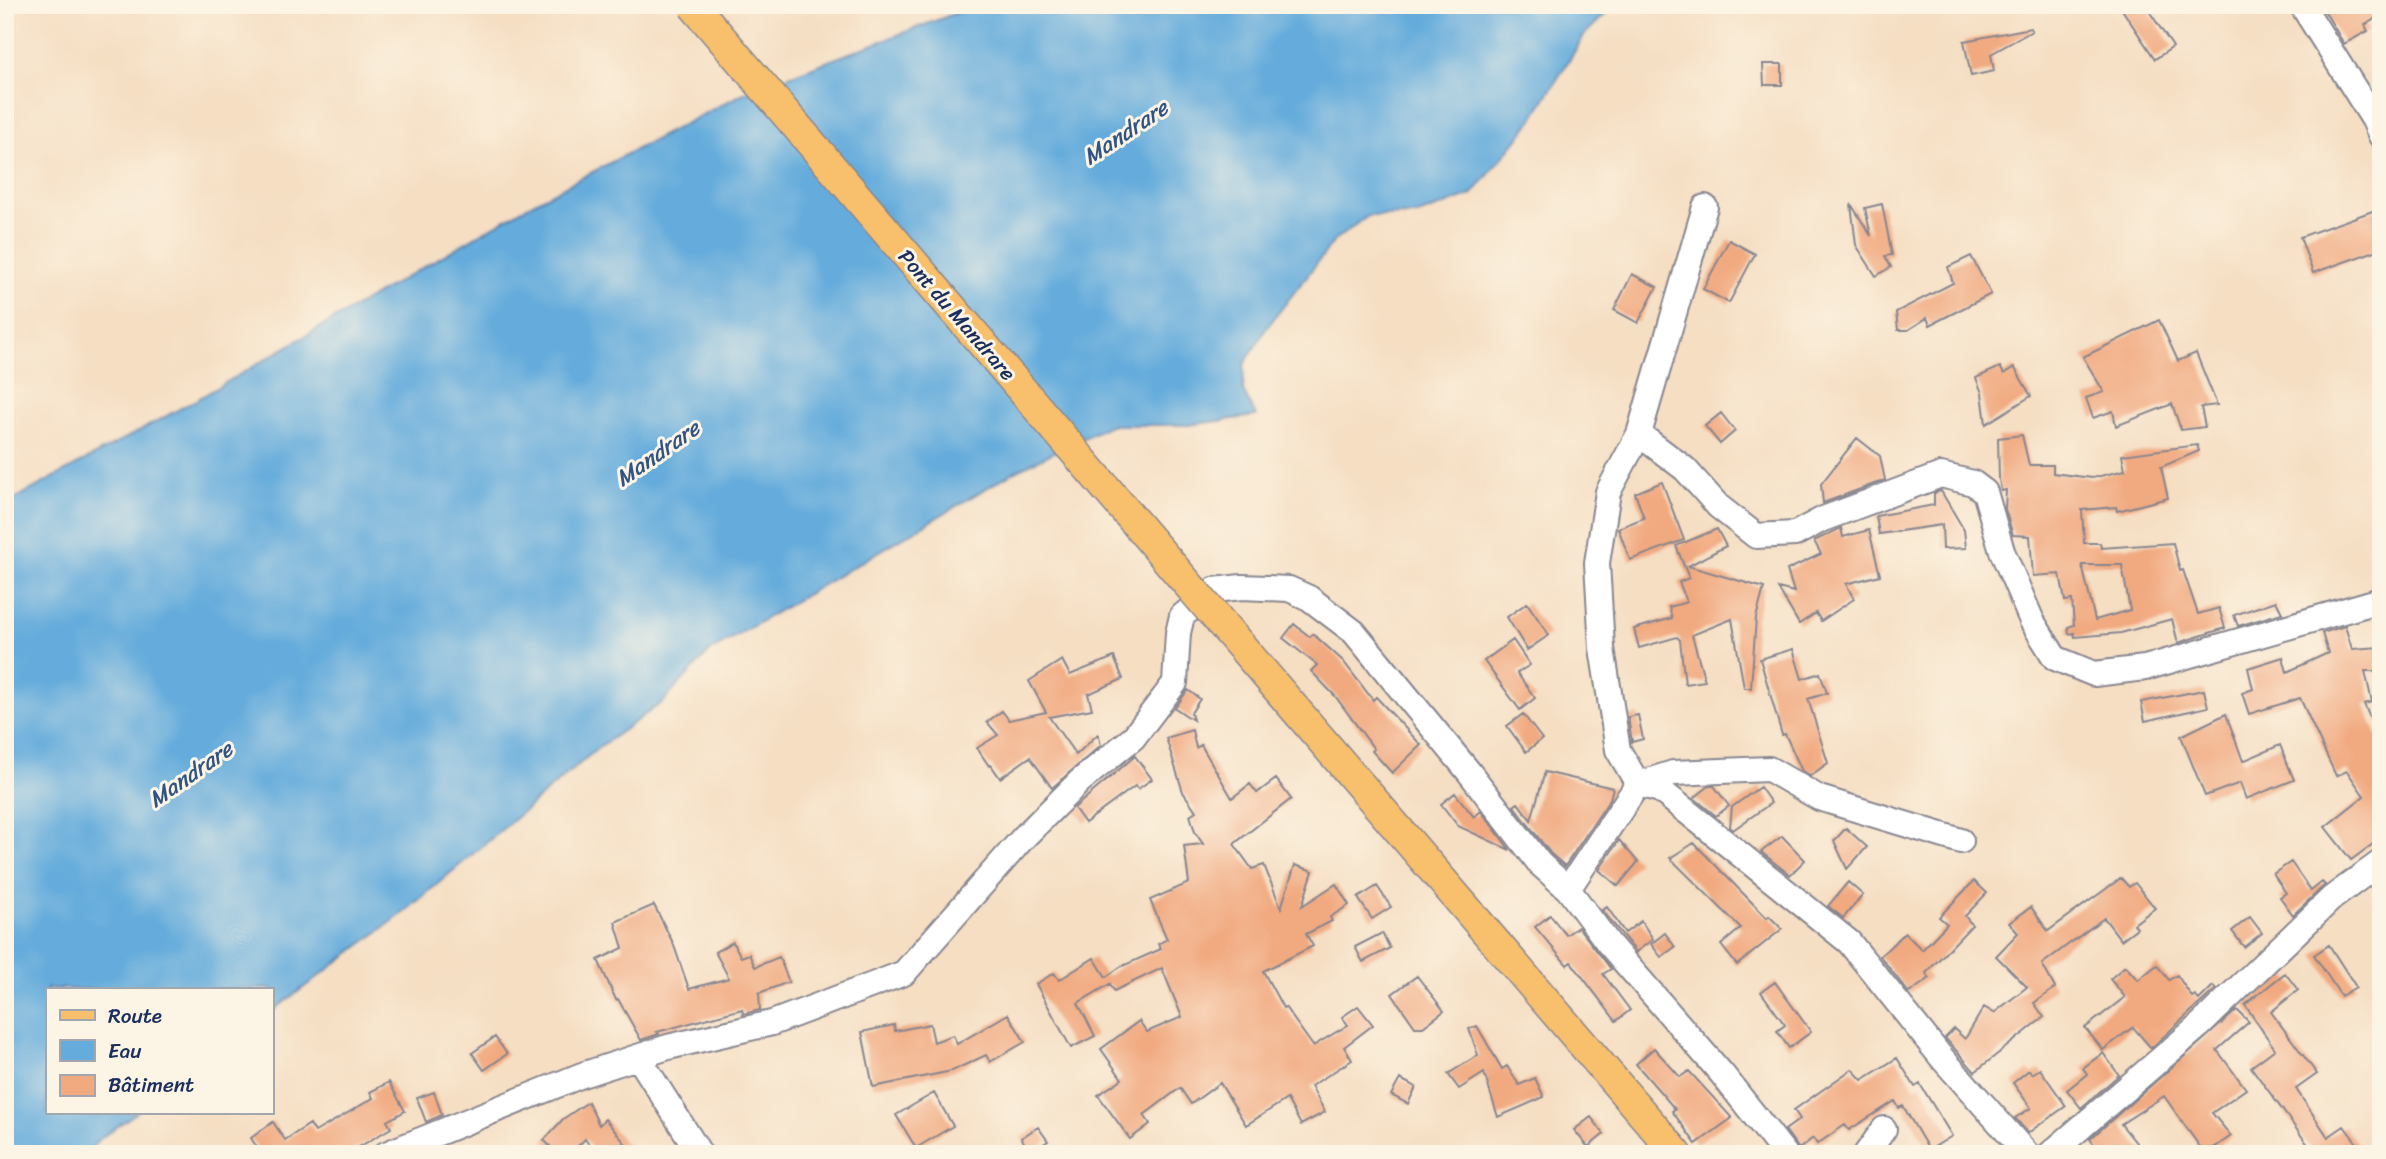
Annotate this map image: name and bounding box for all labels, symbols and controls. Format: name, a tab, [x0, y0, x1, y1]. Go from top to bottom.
water label: Mandrare	[1074, 87, 1178, 176]
street label: Pont du Mandrare	[888, 240, 1026, 390]
water label: Mandrare	[606, 408, 710, 498]
water label: Mandrare	[139, 729, 243, 819]
legend	[46, 988, 273, 1114]
text: Route	[108, 997, 162, 1035]
text: Eau	[108, 1032, 142, 1070]
text: Bâtiment	[108, 1066, 194, 1104]

